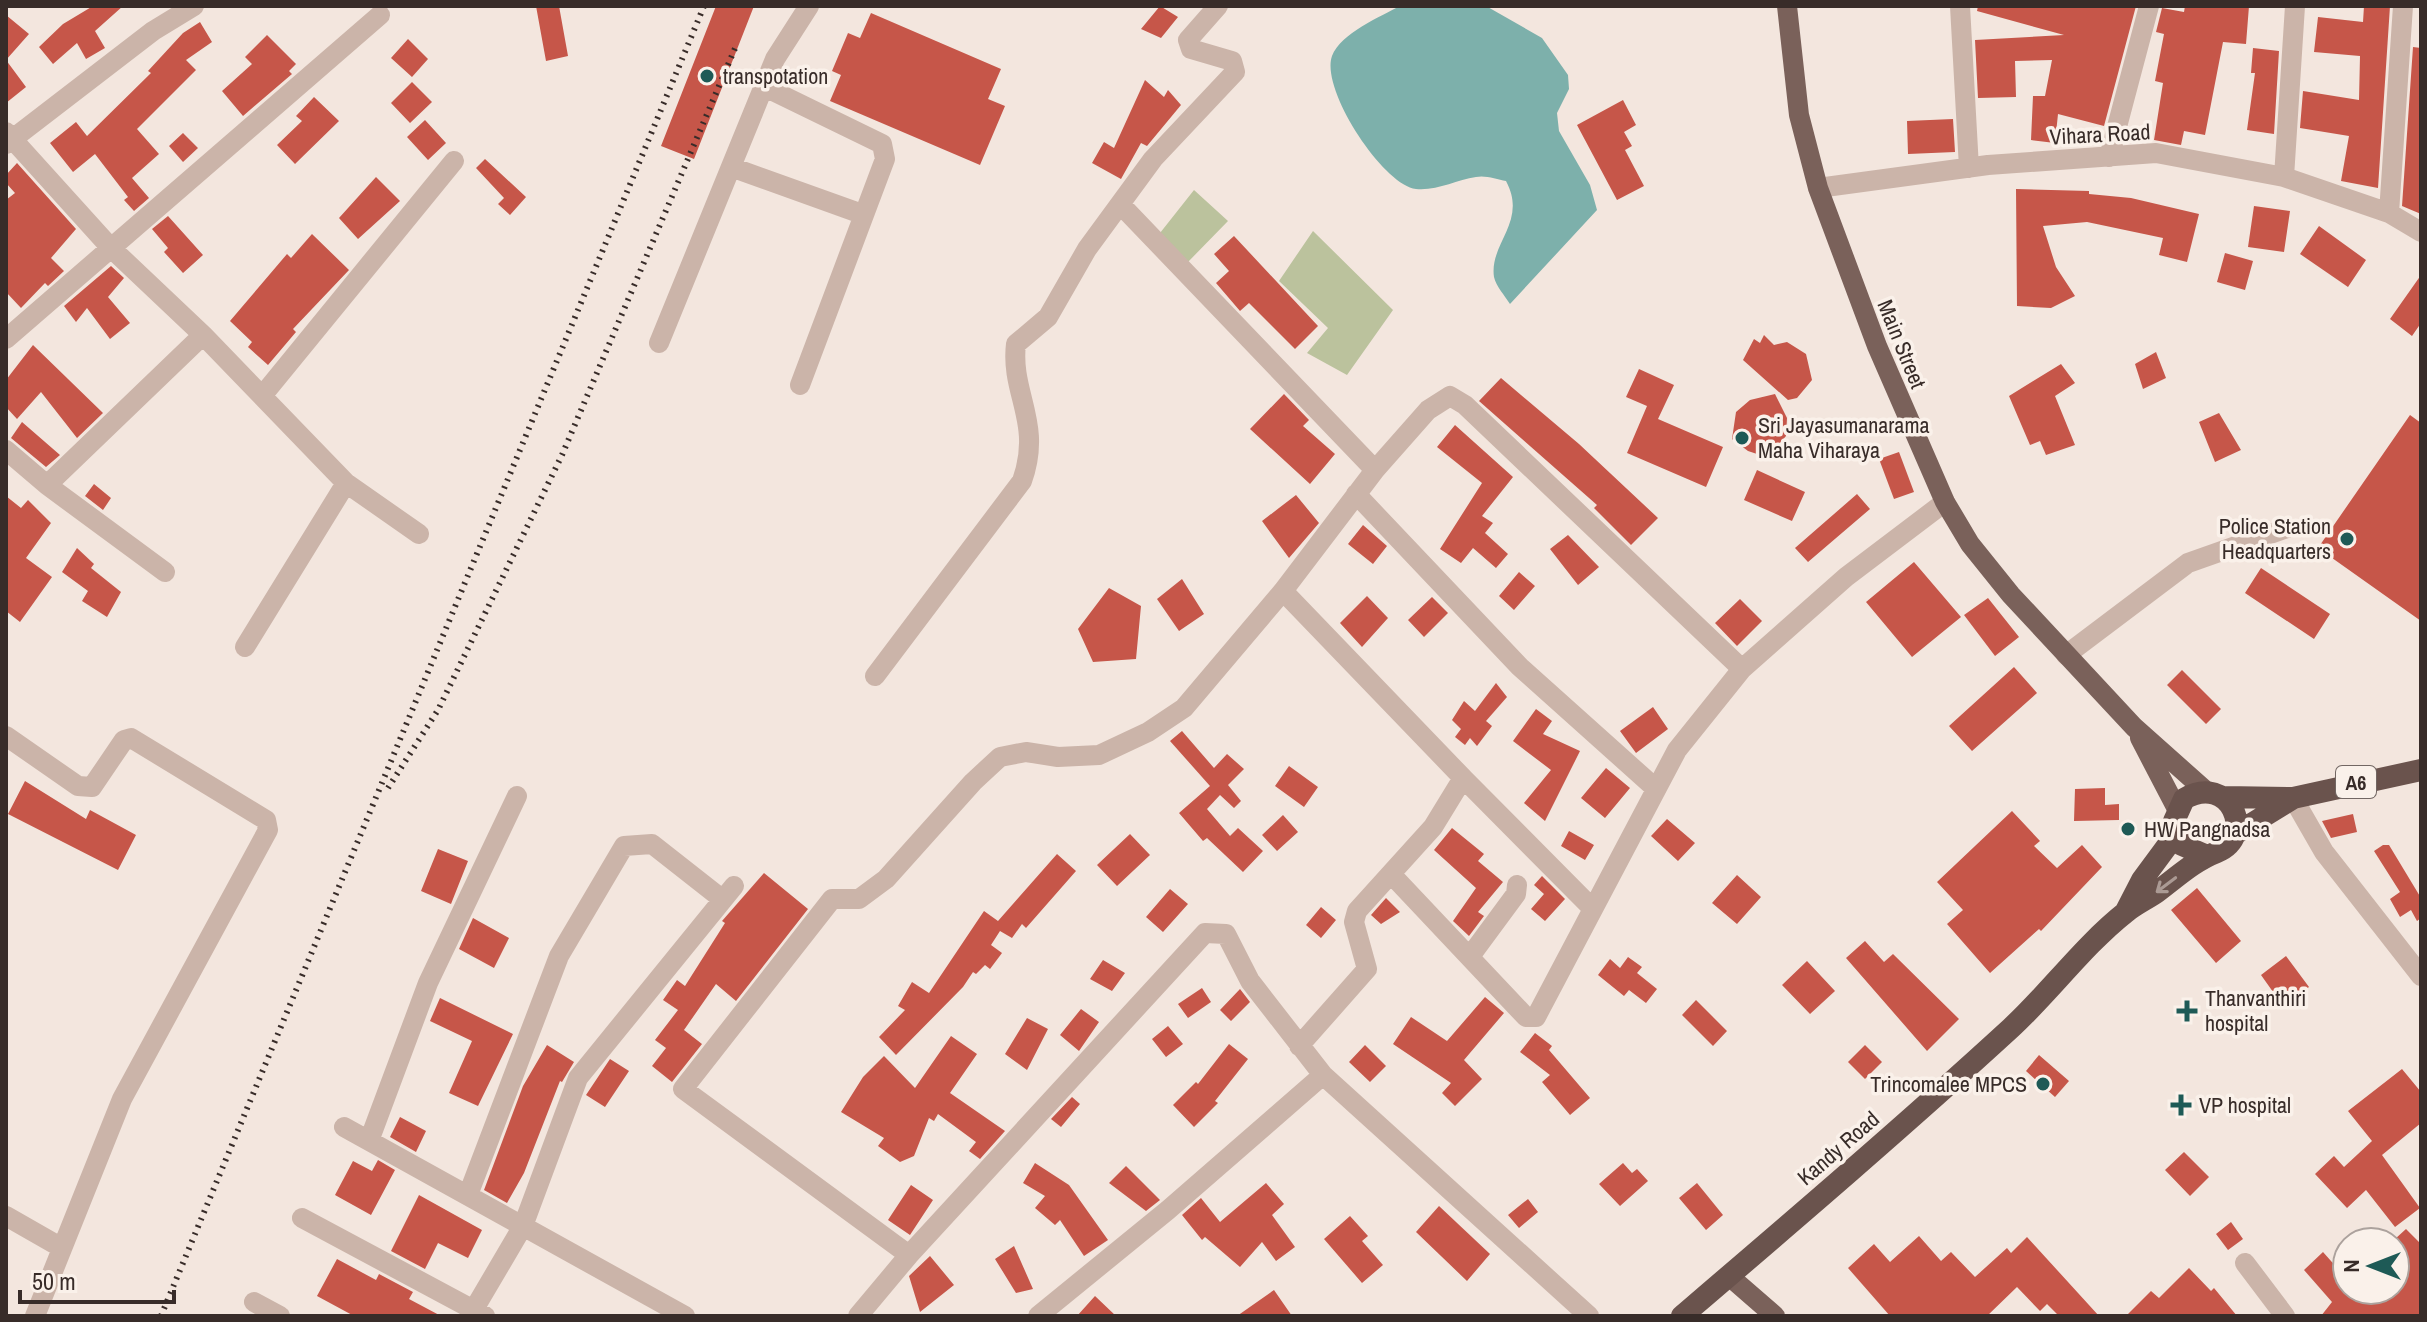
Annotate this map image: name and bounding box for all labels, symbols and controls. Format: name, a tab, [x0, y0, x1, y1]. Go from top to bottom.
place label: transpotation	[723, 61, 828, 91]
marker: transpotation	[698, 67, 716, 85]
street label: Vihara Road	[2049, 116, 2151, 152]
street label: Main Street	[1871, 295, 1933, 393]
place label: Sri Jayasumanarama Maha Viharaya	[1758, 410, 1929, 465]
marker: Sri Jayasumanarama Maha Viharaya	[1733, 429, 1751, 447]
place label: Police Station Headquarters	[2219, 511, 2331, 566]
marker: Police Station Headquarters	[2338, 530, 2356, 548]
road number: A6	[2336, 766, 2376, 798]
place label: HW Pangnadsa	[2144, 814, 2270, 844]
marker: HW Pangnadsa	[2119, 820, 2137, 838]
one-way arrow	[2156, 876, 2177, 893]
place label: Thanvanthiri hospital	[2205, 983, 2306, 1038]
marker: Thanvanthiri hospital	[2176, 1000, 2198, 1022]
place label: Trincomalee MPCS	[1870, 1069, 2027, 1099]
marker: Trincomalee MPCS	[2034, 1075, 2052, 1093]
place label: VP hospital	[2199, 1090, 2291, 1120]
marker: VP hospital	[2170, 1094, 2192, 1116]
street label: Kandy Road	[1791, 1104, 1885, 1192]
north arrow	[2331, 1226, 2411, 1306]
scale bar	[20, 1254, 174, 1304]
text: N	[2336, 1259, 2366, 1273]
text: 50 m	[32, 1265, 76, 1297]

